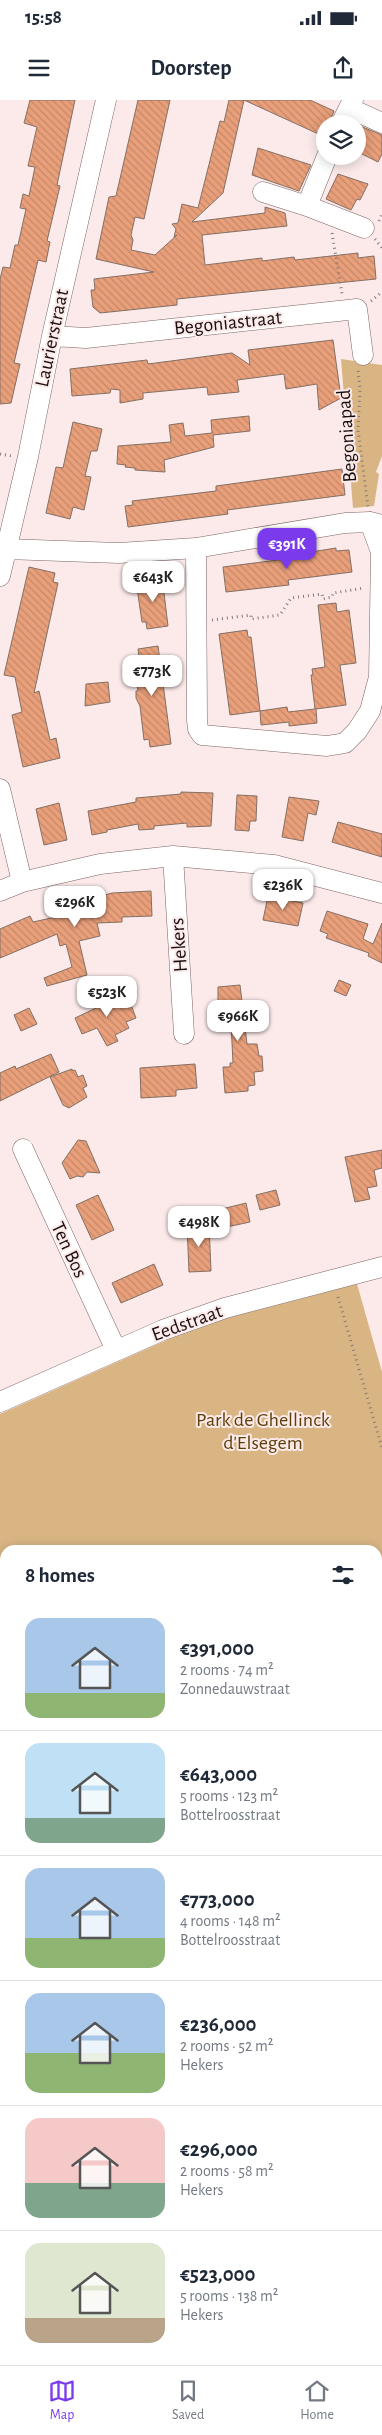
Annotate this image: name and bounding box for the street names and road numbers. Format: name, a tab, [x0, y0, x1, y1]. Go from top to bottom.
street label: Laurierstraat	[32, 287, 72, 389]
street label: Begoniastraat	[173, 307, 283, 339]
street label: Begoniapad	[334, 389, 360, 483]
street label: Hekers	[167, 917, 191, 973]
street label: Ten Bos	[47, 1219, 91, 1281]
street label: Eedstraat	[149, 1301, 226, 1345]

